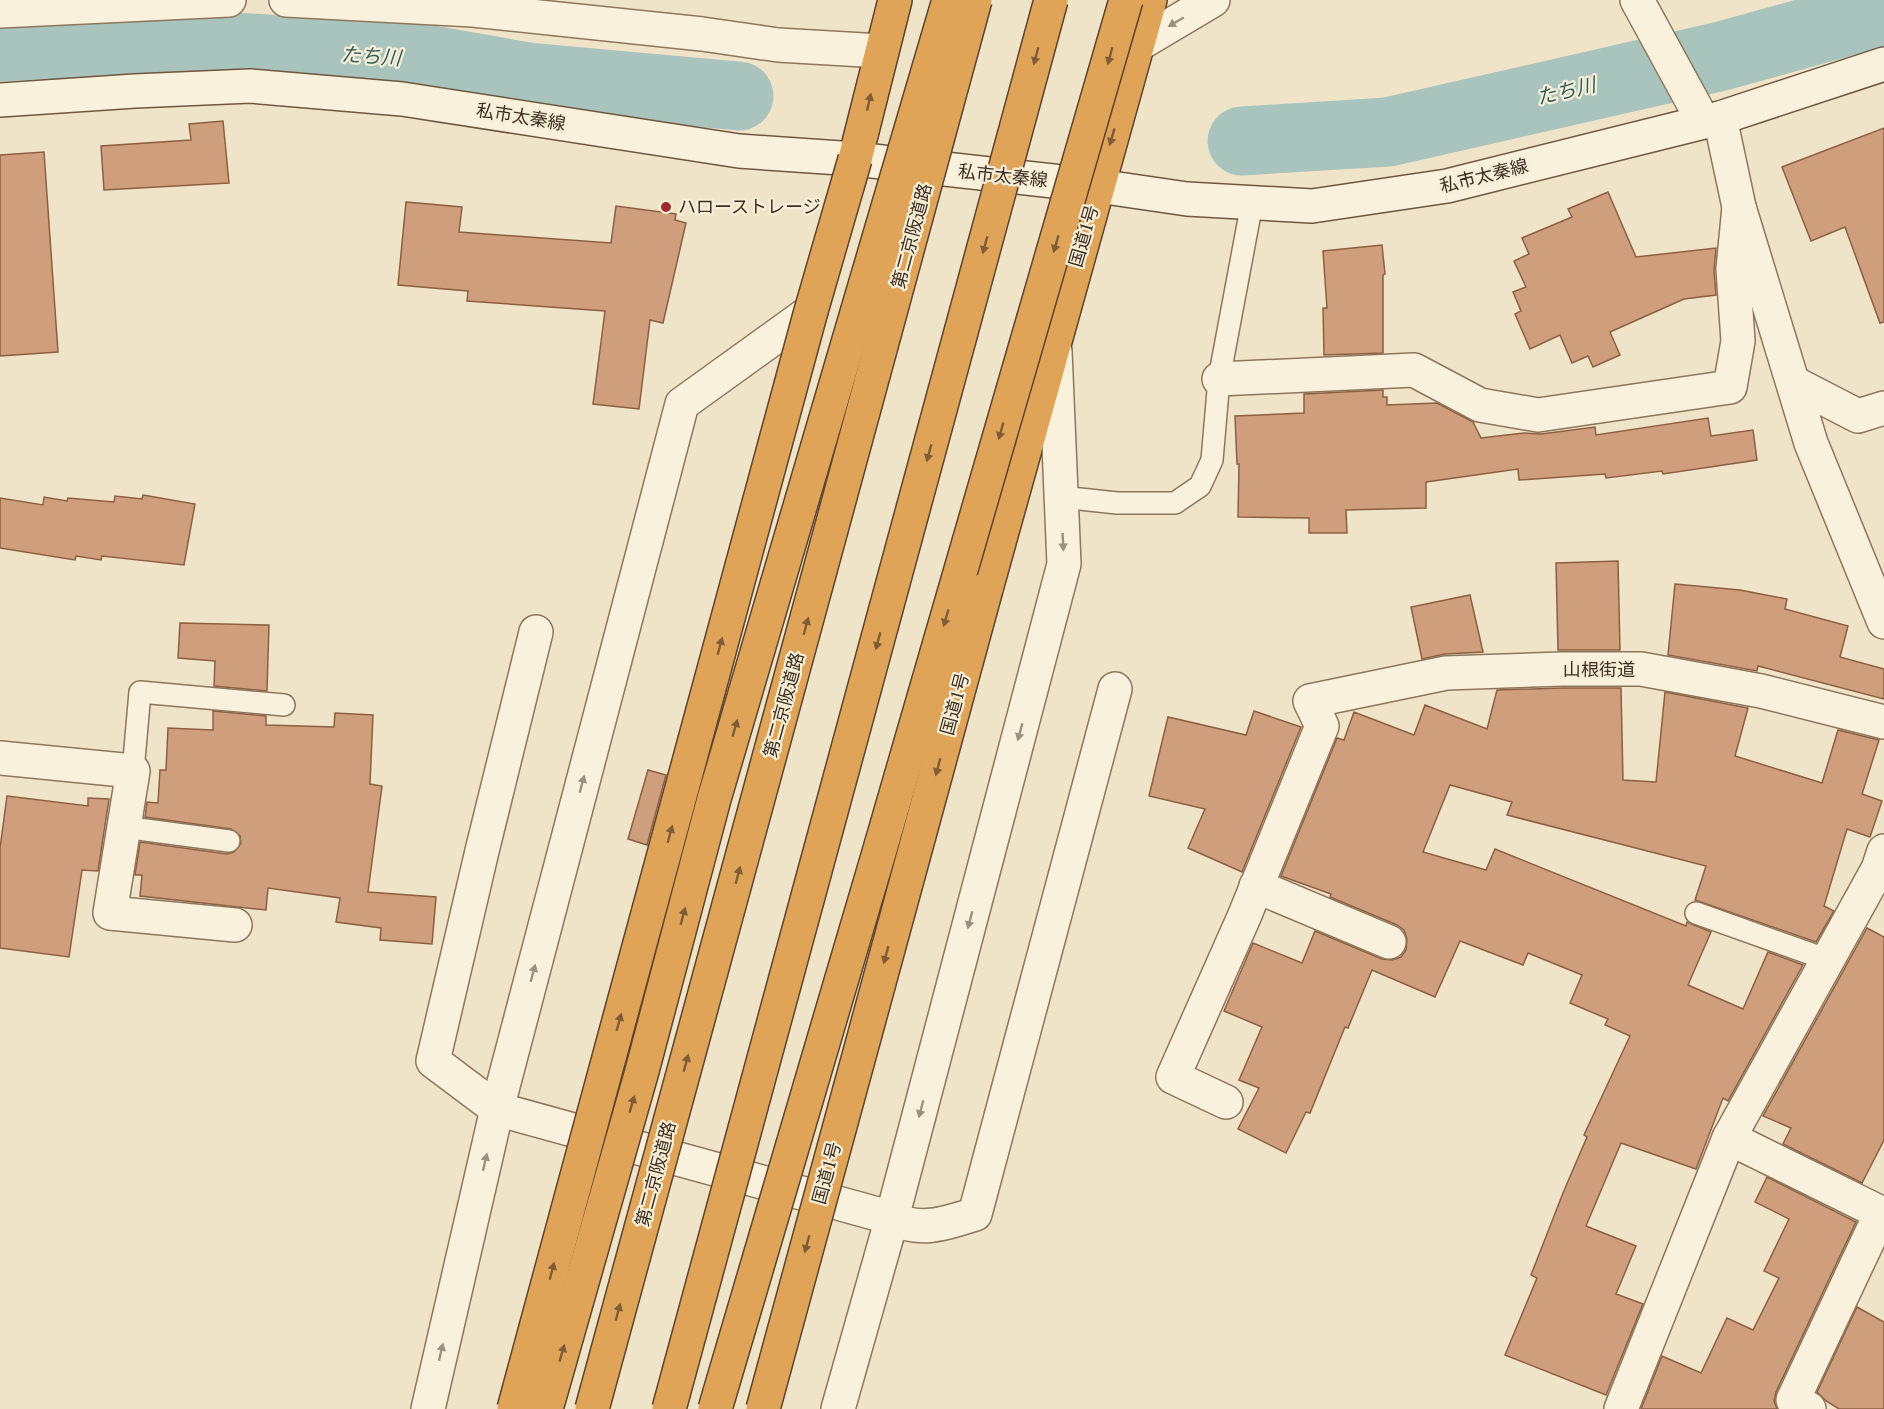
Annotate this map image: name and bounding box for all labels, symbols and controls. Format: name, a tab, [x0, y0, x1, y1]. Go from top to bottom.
one-way arrow	[1167, 17, 1184, 27]
water label: たち川	[340, 40, 404, 71]
one-way arrow	[1105, 47, 1115, 66]
one-way arrow	[1031, 48, 1040, 66]
water label: たち川	[1534, 70, 1600, 110]
one-way arrow	[864, 93, 874, 111]
street label: 私市太秦線	[475, 97, 567, 135]
one-way arrow	[1107, 129, 1116, 147]
street label: 私市太秦線	[1437, 152, 1530, 198]
street label: 私市太秦線	[957, 158, 1049, 192]
street label: 第二京阪道路	[885, 180, 937, 291]
place label: ハローストレージ	[678, 194, 821, 218]
marker: ハローストレージ	[659, 200, 673, 214]
street label: 国道1号	[1063, 202, 1103, 270]
one-way arrow	[1051, 235, 1060, 253]
one-way arrow	[980, 236, 989, 254]
one-way arrow	[996, 422, 1005, 440]
one-way arrow	[923, 444, 933, 462]
one-way arrow	[1059, 533, 1068, 552]
one-way arrow	[941, 609, 950, 627]
one-way arrow	[801, 617, 811, 635]
one-way arrow	[872, 632, 882, 650]
one-way arrow	[716, 637, 726, 655]
street label: 第二京阪道路	[757, 649, 809, 760]
street label: 山根街道	[1563, 657, 1635, 681]
street label: 国道1号	[934, 670, 974, 738]
one-way arrow	[731, 719, 740, 737]
one-way arrow	[1015, 723, 1024, 741]
one-way arrow	[933, 758, 942, 776]
one-way arrow	[578, 775, 587, 793]
one-way arrow	[665, 825, 675, 843]
one-way arrow	[733, 866, 743, 884]
one-way arrow	[679, 907, 688, 925]
one-way arrow	[965, 911, 975, 929]
one-way arrow	[881, 946, 891, 964]
one-way arrow	[528, 964, 538, 982]
one-way arrow	[614, 1013, 624, 1031]
one-way arrow	[682, 1054, 692, 1072]
one-way arrow	[628, 1095, 638, 1114]
one-way arrow	[915, 1100, 925, 1118]
street label: 第二京阪道路	[629, 1118, 681, 1229]
street label: 国道1号	[806, 1139, 846, 1207]
one-way arrow	[480, 1153, 490, 1171]
one-way arrow	[802, 1235, 812, 1253]
one-way arrow	[547, 1262, 557, 1281]
one-way arrow	[614, 1303, 624, 1321]
one-way arrow	[436, 1343, 446, 1361]
one-way arrow	[558, 1344, 568, 1362]

